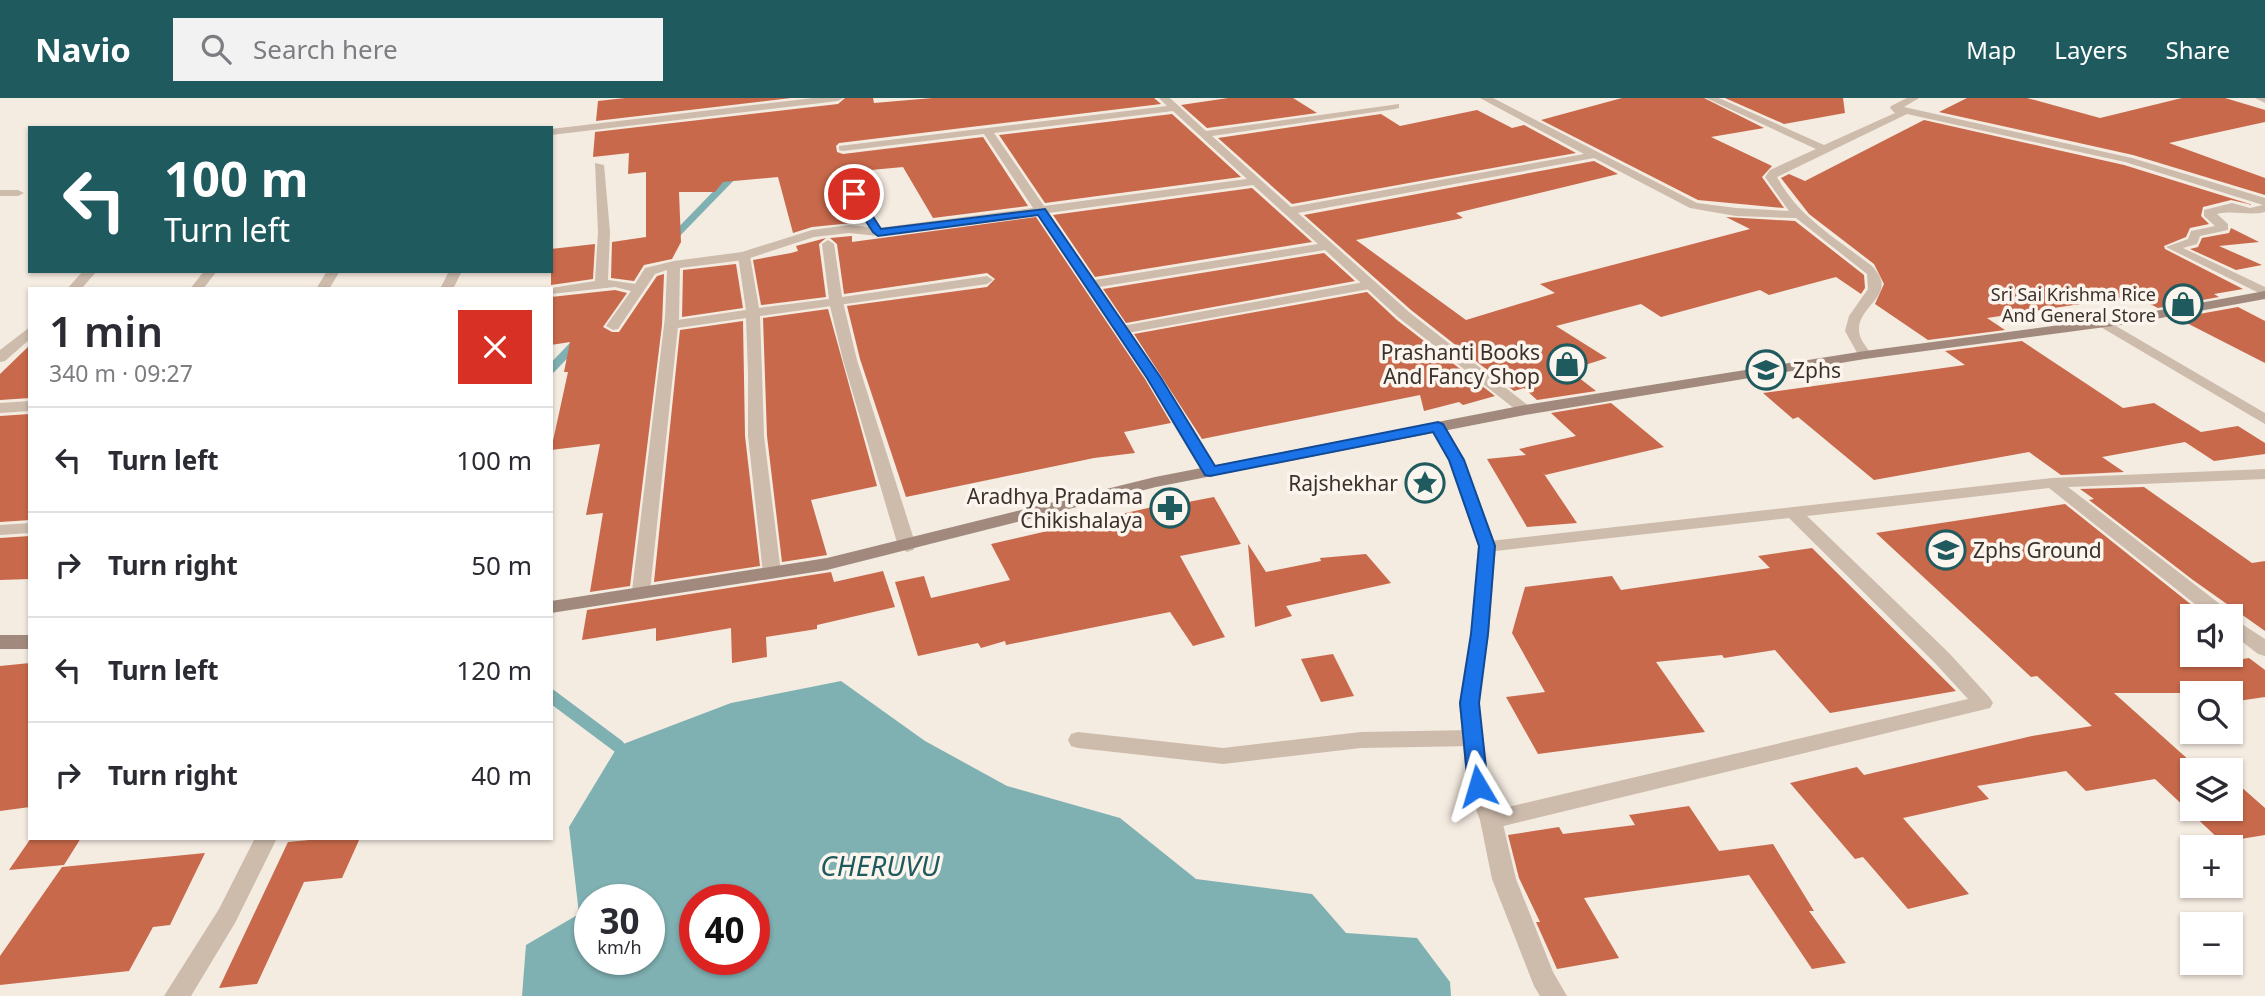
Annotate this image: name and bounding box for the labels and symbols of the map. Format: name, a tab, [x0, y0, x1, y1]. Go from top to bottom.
pin	[824, 164, 884, 224]
place label: Sri Sai Krishma Rice And General Store	[1991, 282, 2156, 327]
shop icon: Sri Sai Krishma Rice And General Store	[2162, 283, 2204, 325]
place label: Prashanti Books And Fancy Shop	[1381, 338, 1540, 390]
shop icon: Prashanti Books And Fancy Shop	[1546, 343, 1588, 385]
school or university icon: Zphs	[1745, 349, 1787, 391]
place label: Zphs	[1793, 356, 1841, 384]
place icon: Rajshekhar	[1404, 462, 1446, 504]
place label: Rajshekhar	[1288, 469, 1398, 497]
place label: Aradhya Pradama Chikishalaya	[967, 482, 1143, 534]
pharmacy icon: Aradhya Pradama Chikishalaya	[1149, 487, 1191, 529]
school or university icon: Zphs Ground	[1925, 529, 1967, 571]
place label: Zphs Ground	[1973, 536, 2102, 564]
position arrow	[1441, 749, 1515, 823]
water label: CHERUVU	[820, 846, 941, 884]
speed limit sign: 40	[679, 884, 770, 975]

